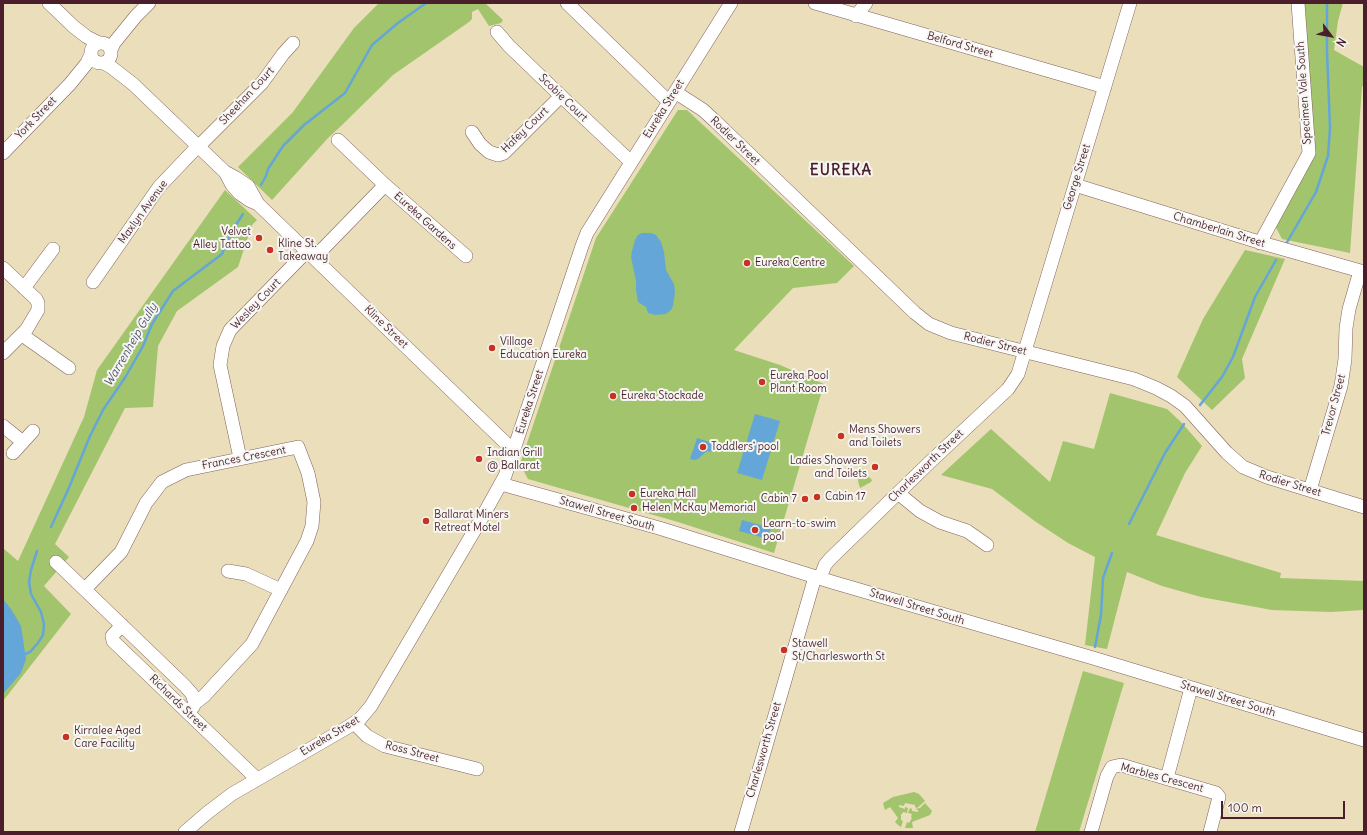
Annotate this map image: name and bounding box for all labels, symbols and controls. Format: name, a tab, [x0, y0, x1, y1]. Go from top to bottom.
north arrow	[1311, 16, 1351, 56]
street label: Belford Street	[925, 29, 995, 61]
text: N	[1333, 35, 1349, 49]
street label: Specimen Vale South	[1294, 41, 1314, 145]
street label: Sheehan Court	[217, 64, 277, 128]
street label: Scobie Court	[536, 71, 590, 125]
street label: Eureka Street	[641, 77, 687, 141]
street label: York Street	[13, 94, 59, 142]
street label: Hafey Court	[499, 104, 551, 156]
street label: Rodier Street	[707, 114, 763, 168]
street label: George Street	[1061, 142, 1093, 212]
district label: EUREKA	[810, 162, 872, 180]
street label: Maxlyn Avenue	[116, 178, 170, 246]
street label: Eureka Gardens	[391, 189, 459, 253]
street label: Chamberlain Street	[1171, 210, 1267, 250]
place label: Velvet Alley Tattoo	[193, 225, 251, 251]
marker: Velvet Alley Tattoo	[254, 233, 264, 243]
place label: Kline St. Takeaway	[278, 237, 328, 263]
marker: Kline St. Takeaway	[265, 245, 275, 255]
place label: Eureka Centre	[755, 256, 825, 270]
marker: Eureka Centre	[742, 258, 752, 268]
street label: Wesley Court	[228, 276, 284, 332]
water label: Warrenheip Gully	[101, 301, 161, 389]
street label: Kline Street	[361, 303, 411, 351]
street label: Rodier Street	[962, 330, 1028, 358]
place label: Village Education Eureka	[500, 335, 587, 361]
marker: Village Education Eureka	[487, 343, 497, 353]
street label: Eureka Street	[513, 368, 547, 436]
place label: Eureka Pool Plant Room	[770, 369, 828, 395]
street label: Trevor Street	[1319, 373, 1349, 437]
marker: Eureka Pool Plant Room	[757, 377, 767, 387]
place label: Eureka Stockade	[621, 389, 704, 403]
marker: Eureka Stockade	[608, 391, 618, 401]
place label: Mens Showers and Toilets	[849, 423, 920, 449]
street label: Charlesworth Street	[886, 427, 966, 505]
marker: Mens Showers and Toilets	[836, 431, 846, 441]
place label: Toddlers' pool	[711, 440, 779, 454]
marker: Toddlers' pool	[698, 442, 708, 452]
street label: Frances Crescent	[201, 443, 287, 473]
place label: Indian Grill @ Ballarat	[487, 446, 542, 472]
marker: Indian Grill @ Ballarat	[474, 454, 484, 464]
place label: Ladies Showers and Toilets	[790, 454, 867, 480]
marker: Ladies Showers and Toilets	[870, 462, 880, 472]
street label: Rodier Street	[1257, 468, 1323, 500]
place label: Eureka Hall	[640, 487, 696, 501]
marker: Eureka Hall	[627, 489, 637, 499]
place label: Cabin 17	[825, 490, 866, 504]
place label: Cabin 7	[761, 492, 797, 506]
marker: Cabin 17	[812, 492, 822, 502]
street label: Stawell Street South	[558, 494, 656, 534]
marker: Cabin 7	[800, 494, 810, 504]
place label: Helen McKay Memorial	[642, 501, 756, 515]
marker: Helen McKay Memorial	[629, 503, 639, 513]
place label: Ballarat Miners Retreat Motel	[434, 508, 509, 534]
marker: Ballarat Miners Retreat Motel	[421, 516, 431, 526]
place label: Learn-to-swim pool	[763, 517, 836, 543]
marker: Learn-to-swim pool	[750, 525, 760, 535]
street label: Stawell Street South	[868, 586, 966, 628]
place label: Stawell St/Charlesworth St	[792, 637, 885, 663]
marker: Stawell St/Charlesworth St	[779, 645, 789, 655]
street label: Richards Street	[146, 672, 210, 734]
street label: Stawell Street South	[1179, 678, 1277, 720]
street label: Charlesworth Street	[744, 701, 784, 799]
street label: Eureka Street	[298, 713, 362, 759]
place label: Kirralee Aged Care Facility	[74, 724, 141, 750]
marker: Kirralee Aged Care Facility	[61, 732, 71, 742]
street label: Ross Street	[384, 738, 440, 766]
street label: Marbles Crescent	[1119, 761, 1205, 795]
scale bar	[1223, 793, 1347, 819]
text: 100 m	[1228, 800, 1262, 815]

